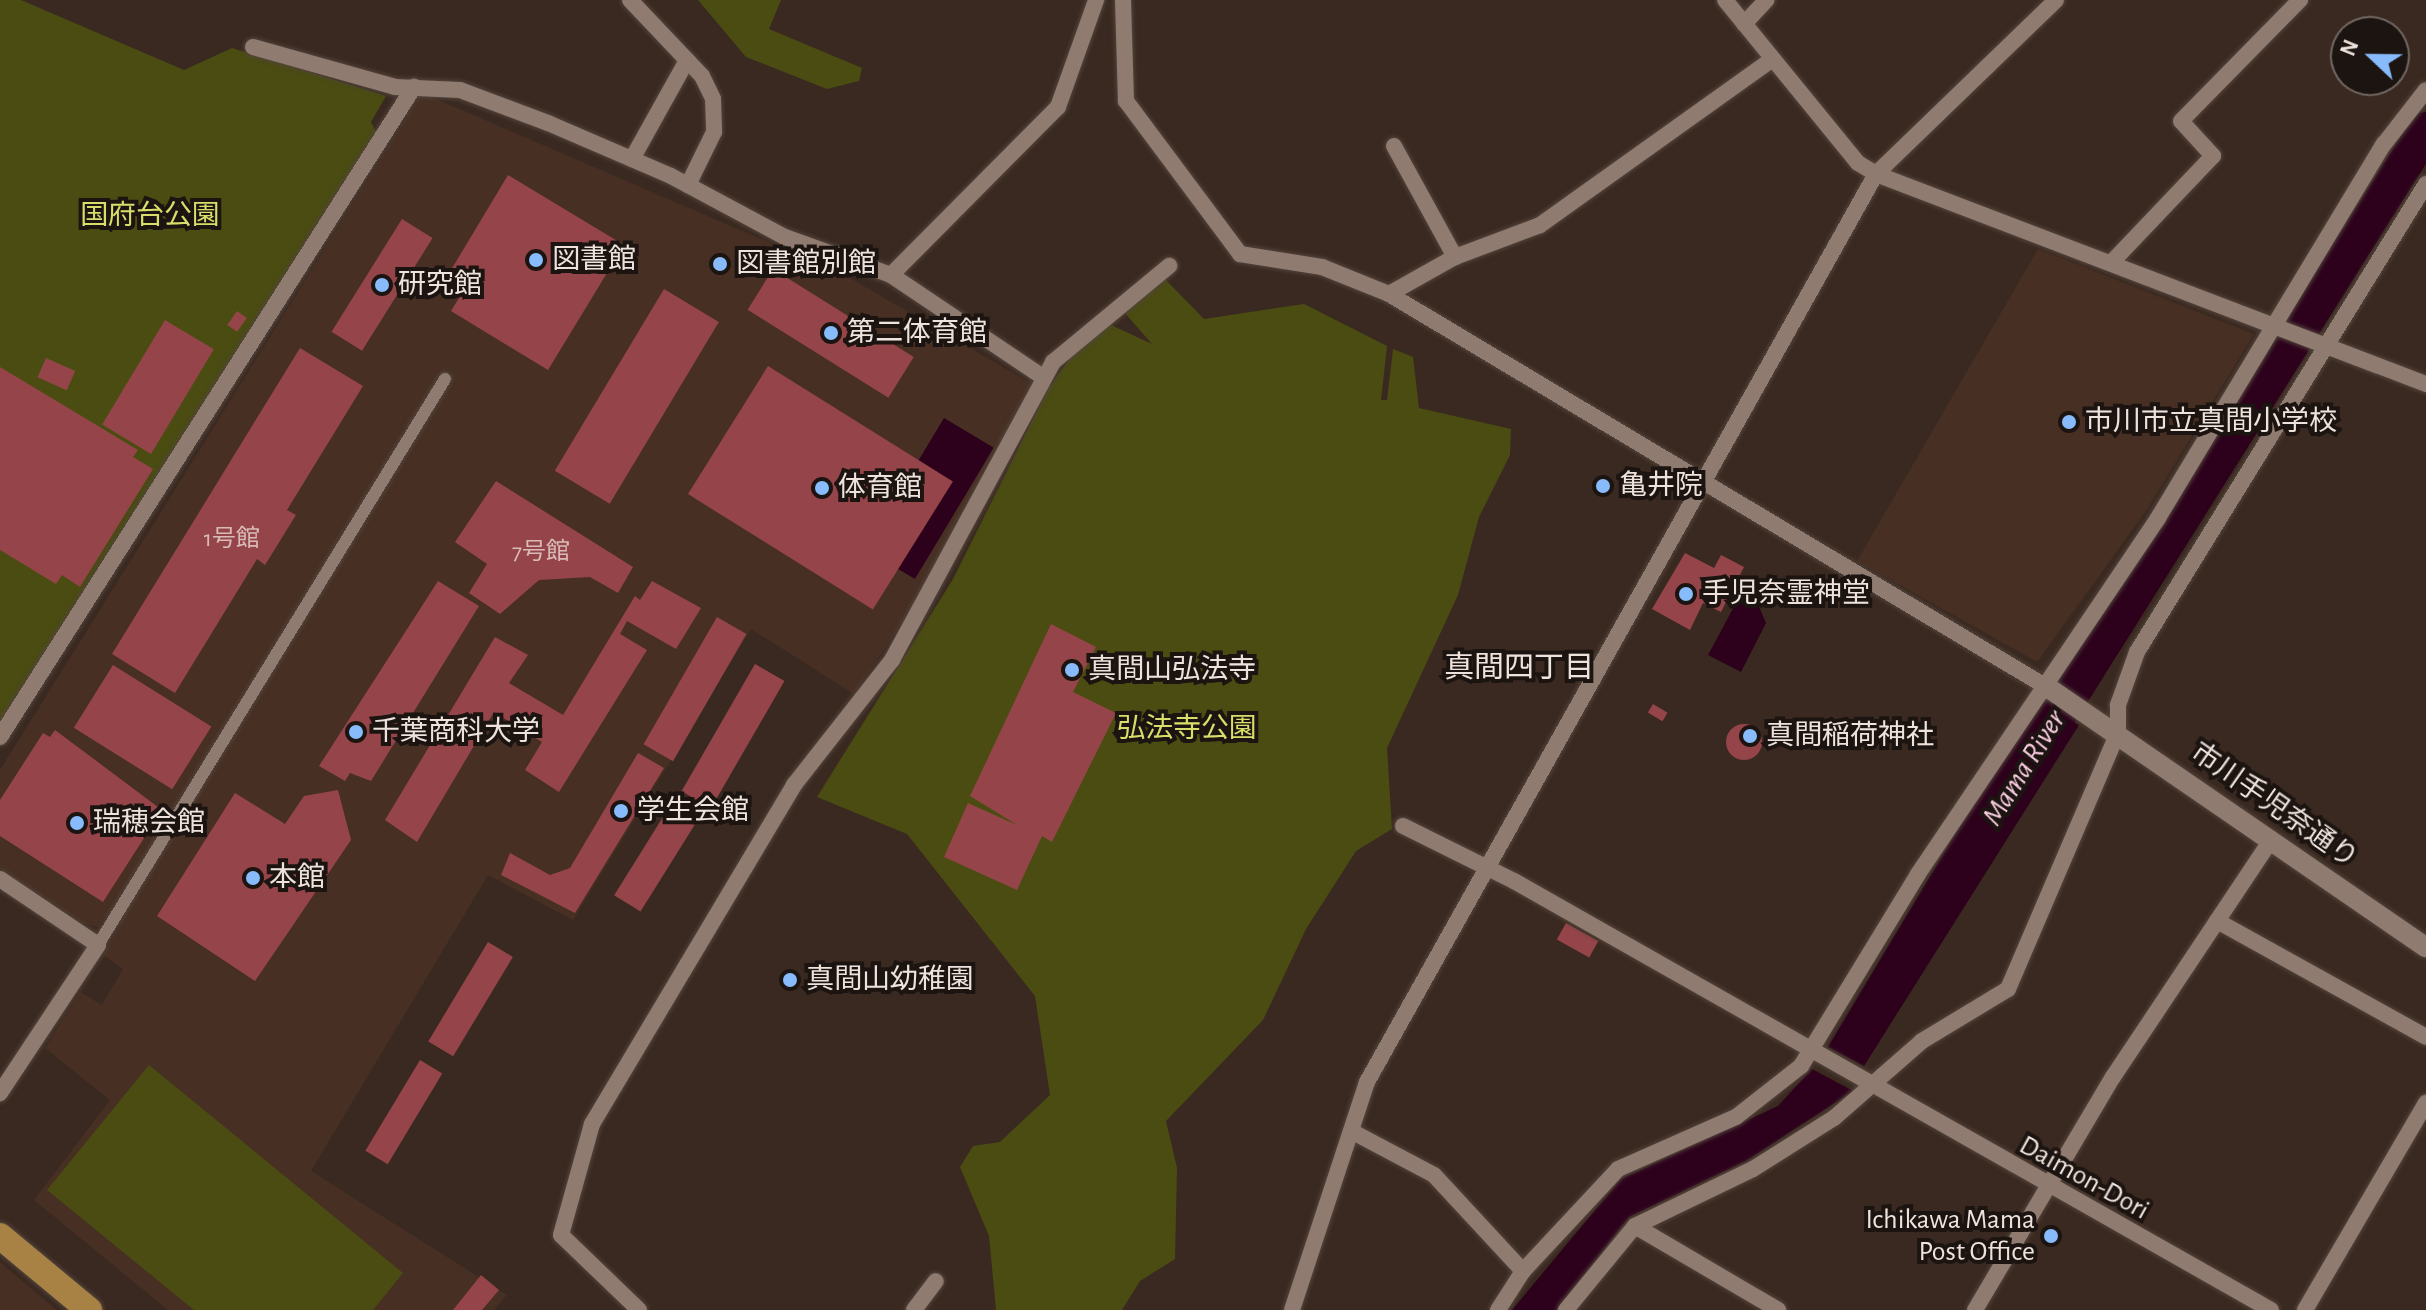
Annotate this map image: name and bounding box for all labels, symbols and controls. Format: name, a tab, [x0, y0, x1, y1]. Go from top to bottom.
north arrow	[2330, 16, 2410, 96]
text: N	[2337, 37, 2363, 59]
park label: 国府台公園	[80, 199, 220, 233]
place label: 図書館	[552, 243, 636, 277]
place label: 図書館別館	[736, 247, 876, 281]
marker: 図書館	[527, 251, 545, 269]
marker: 図書館別館	[711, 255, 729, 273]
place label: 研究館	[398, 268, 482, 302]
marker: 研究館	[373, 276, 391, 294]
place label: 第二体育館	[847, 316, 987, 350]
marker: 第二体育館	[822, 324, 840, 342]
place label: 市川市立真間小学校	[2085, 405, 2337, 439]
marker: 市川市立真間小学校	[2060, 413, 2078, 431]
place label: 亀井院	[1619, 469, 1703, 503]
place label: 体育館	[838, 471, 922, 505]
marker: 亀井院	[1594, 477, 1612, 495]
marker: 体育館	[813, 479, 831, 497]
house number: 1号館	[204, 526, 260, 554]
house number: 7号館	[512, 539, 570, 567]
place label: 手児奈霊神堂	[1702, 577, 1870, 611]
marker: 手児奈霊神堂	[1677, 585, 1695, 603]
district label: 真間四丁目	[1444, 650, 1594, 686]
place label: 真間山弘法寺	[1088, 653, 1256, 687]
marker: 真間山弘法寺	[1063, 661, 1081, 679]
water label: Mama River	[1974, 704, 2074, 832]
park label: 弘法寺公園	[1117, 712, 1257, 746]
place label: 千葉商科大学	[372, 715, 540, 749]
place label: 真間稲荷神社	[1766, 719, 1934, 753]
marker: 千葉商科大学	[347, 723, 365, 741]
marker: 真間稲荷神社	[1741, 727, 1759, 745]
street label: 市川手児奈通り	[2184, 736, 2364, 876]
place label: 学生会館	[637, 794, 749, 828]
marker: 学生会館	[612, 802, 630, 820]
place label: 瑞穂会館	[93, 806, 205, 840]
marker: 瑞穂会館	[68, 814, 86, 832]
place label: 本館	[269, 861, 325, 895]
marker: 本館	[244, 869, 262, 887]
place label: 真間山幼稚園	[806, 963, 974, 997]
marker: 真間山幼稚園	[781, 971, 799, 989]
street label: Daimon-Dori	[2013, 1129, 2155, 1227]
place label: Ichikawa Mama Post Office	[1865, 1203, 2035, 1269]
marker: Ichikawa Mama Post Office	[2042, 1227, 2060, 1245]

